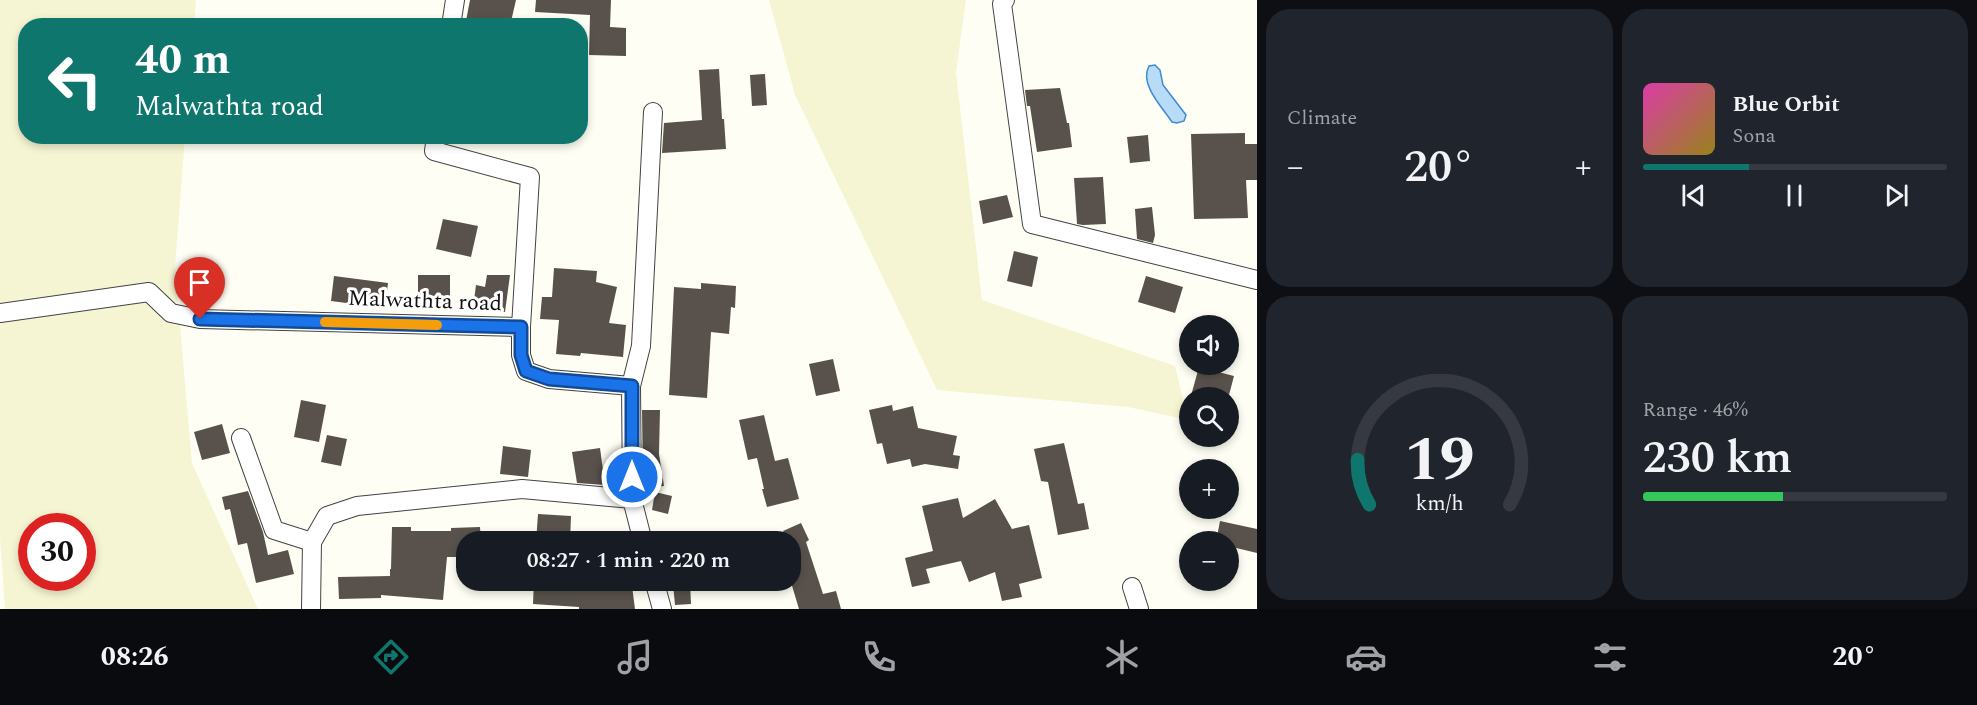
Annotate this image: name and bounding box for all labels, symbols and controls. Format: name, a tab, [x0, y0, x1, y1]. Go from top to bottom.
text: 40 m	[135, 29, 230, 92]
icon: left	[36, 42, 114, 120]
text: Malwathta road	[135, 86, 324, 128]
text: Blue Orbit	[1733, 88, 1840, 121]
text: Climate	[1287, 103, 1357, 133]
text: Sona	[1733, 121, 1776, 151]
text: 20°	[1404, 133, 1475, 202]
text: −	[1287, 142, 1304, 192]
text: +	[1575, 142, 1592, 192]
icon: previous	[1677, 179, 1710, 212]
icon: pause	[1778, 179, 1811, 212]
icon: next	[1880, 179, 1913, 212]
pin	[174, 257, 225, 319]
icon: arrive	[183, 266, 216, 299]
street label: Malwathta road	[347, 282, 503, 320]
map controls	[1179, 315, 1239, 591]
button: sound	[1179, 315, 1239, 375]
button: search	[1179, 387, 1239, 447]
text: Range · 46%	[1643, 395, 1748, 425]
text: 19	[1404, 413, 1474, 508]
text: 230 km	[1643, 424, 1792, 493]
position arrow	[600, 445, 664, 509]
button: +	[1179, 459, 1239, 519]
text: km/h	[1415, 487, 1463, 520]
speed limit sign: 30	[18, 513, 96, 591]
button: −	[1179, 531, 1239, 591]
text: 08:27 · 1 min · 220 m	[527, 544, 730, 577]
text: 08:26	[101, 636, 169, 678]
icon: directions	[370, 636, 412, 678]
icon: music	[614, 636, 656, 678]
icon: phone	[858, 636, 900, 678]
icon: climate	[1101, 636, 1143, 678]
icon: car	[1345, 636, 1387, 678]
icon: filters	[1589, 636, 1631, 678]
text: 20°	[1832, 636, 1876, 678]

